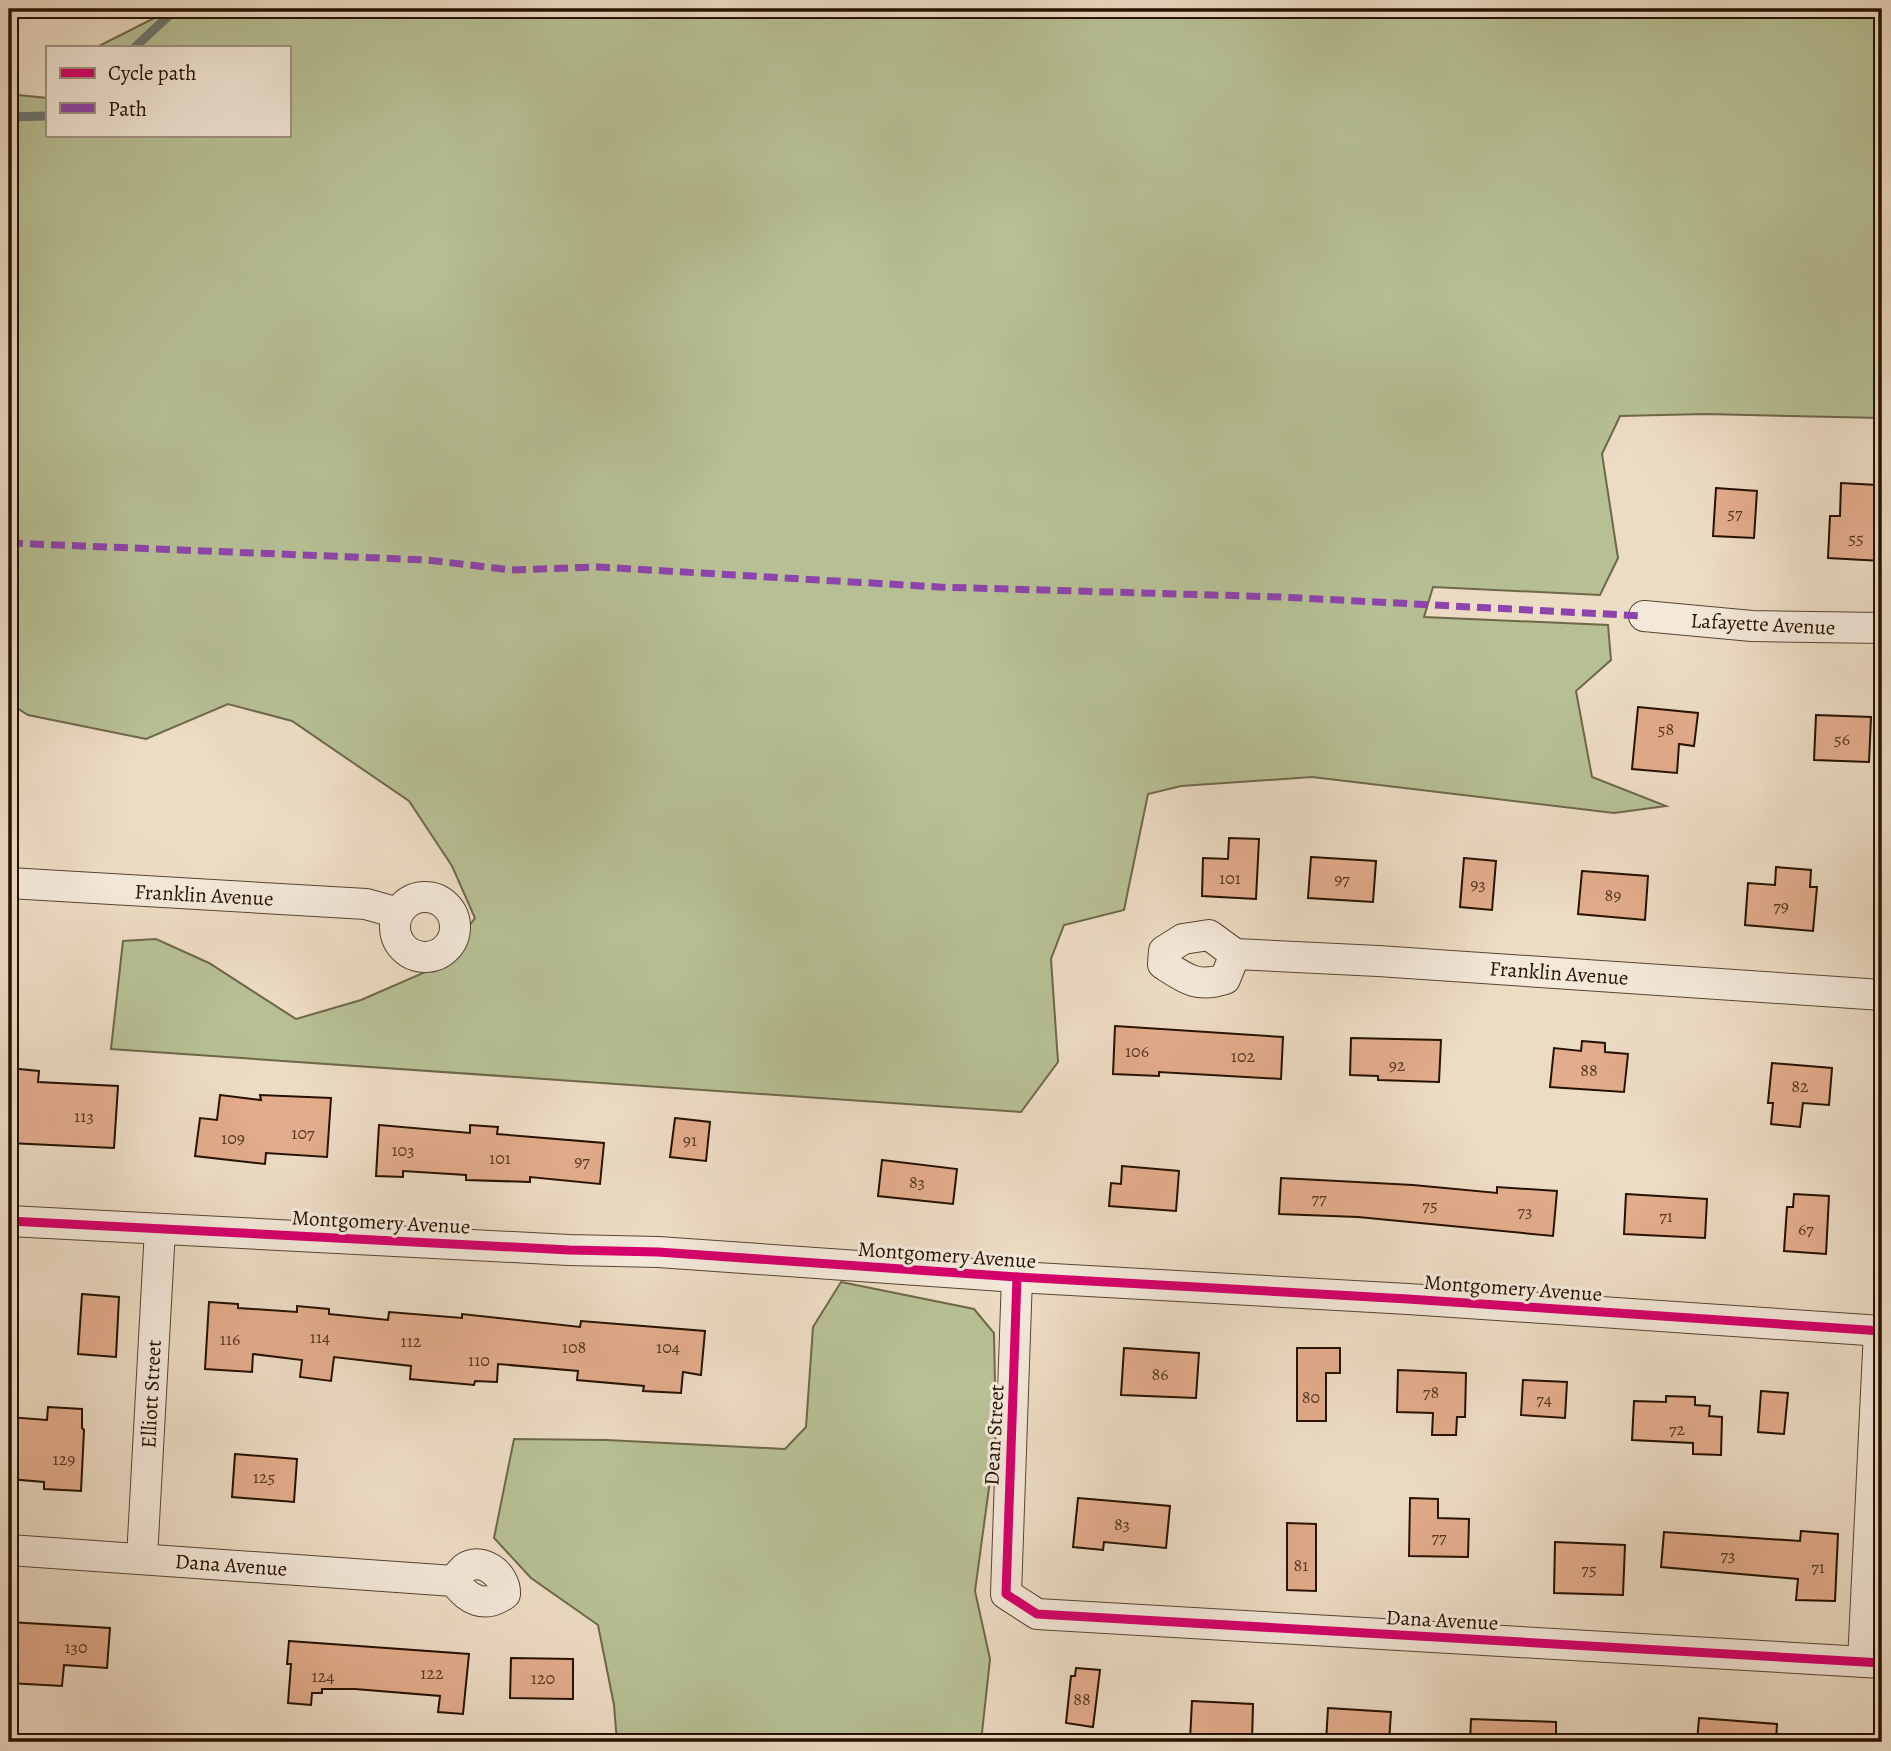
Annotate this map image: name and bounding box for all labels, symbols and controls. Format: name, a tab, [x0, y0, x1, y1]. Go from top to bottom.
legend	[46, 46, 290, 136]
text: Cycle path	[108, 59, 197, 87]
text: Path	[108, 95, 147, 123]
house number: 57	[1727, 501, 1743, 525]
house number: 55	[1848, 526, 1864, 550]
street label: Lafayette Avenue	[1690, 606, 1836, 642]
house number: 58	[1658, 717, 1674, 741]
house number: 56	[1834, 727, 1850, 751]
house number: 101	[1219, 866, 1241, 890]
house number: 97	[1334, 867, 1350, 891]
house number: 93	[1470, 872, 1486, 896]
street label: Franklin Avenue	[134, 877, 274, 913]
house number: 89	[1605, 883, 1621, 907]
house number: 79	[1773, 894, 1789, 918]
street label: Franklin Avenue	[1489, 954, 1629, 992]
house number: 106	[1125, 1039, 1149, 1063]
house number: 102	[1231, 1044, 1256, 1068]
house number: 92	[1389, 1053, 1406, 1077]
house number: 88	[1580, 1058, 1598, 1082]
house number: 82	[1791, 1074, 1809, 1098]
house number: 113	[74, 1104, 94, 1128]
house number: 107	[291, 1121, 315, 1145]
house number: 109	[221, 1126, 245, 1150]
house number: 91	[683, 1128, 697, 1152]
house number: 103	[391, 1138, 415, 1162]
house number: 101	[489, 1146, 511, 1170]
house number: 97	[574, 1149, 590, 1173]
house number: 83	[909, 1170, 925, 1194]
house number: 77	[1311, 1186, 1327, 1210]
house number: 75	[1422, 1193, 1438, 1217]
house number: 73	[1517, 1199, 1533, 1223]
street label: Montgomery Avenue	[291, 1203, 471, 1241]
house number: 71	[1659, 1204, 1673, 1228]
house number: 67	[1798, 1217, 1814, 1241]
street label: Montgomery Avenue	[857, 1235, 1037, 1275]
street label: Montgomery Avenue	[1423, 1268, 1603, 1308]
house number: 114	[310, 1325, 330, 1349]
house number: 116	[220, 1327, 240, 1351]
house number: 112	[401, 1329, 422, 1353]
house number: 108	[562, 1335, 586, 1359]
house number: 104	[656, 1335, 680, 1359]
street label: Elliott Street	[134, 1339, 168, 1449]
house number: 110	[468, 1348, 490, 1372]
house number: 86	[1151, 1362, 1169, 1386]
house number: 78	[1423, 1380, 1439, 1404]
street label: Dean Street	[977, 1384, 1011, 1486]
house number: 80	[1302, 1385, 1320, 1409]
house number: 74	[1536, 1387, 1552, 1411]
house number: 72	[1669, 1417, 1685, 1441]
house number: 129	[53, 1447, 75, 1471]
house number: 125	[253, 1465, 275, 1489]
house number: 83	[1114, 1512, 1130, 1536]
house number: 77	[1431, 1525, 1447, 1549]
house number: 73	[1720, 1543, 1736, 1567]
street label: Dana Avenue	[174, 1547, 288, 1583]
house number: 81	[1294, 1553, 1308, 1577]
house number: 71	[1811, 1555, 1825, 1579]
house number: 75	[1581, 1557, 1597, 1581]
street label: Dana Avenue	[1385, 1603, 1499, 1637]
house number: 130	[64, 1635, 88, 1659]
house number: 122	[420, 1661, 444, 1685]
house number: 124	[312, 1664, 334, 1688]
house number: 120	[531, 1666, 555, 1690]
house number: 88	[1073, 1687, 1091, 1711]

